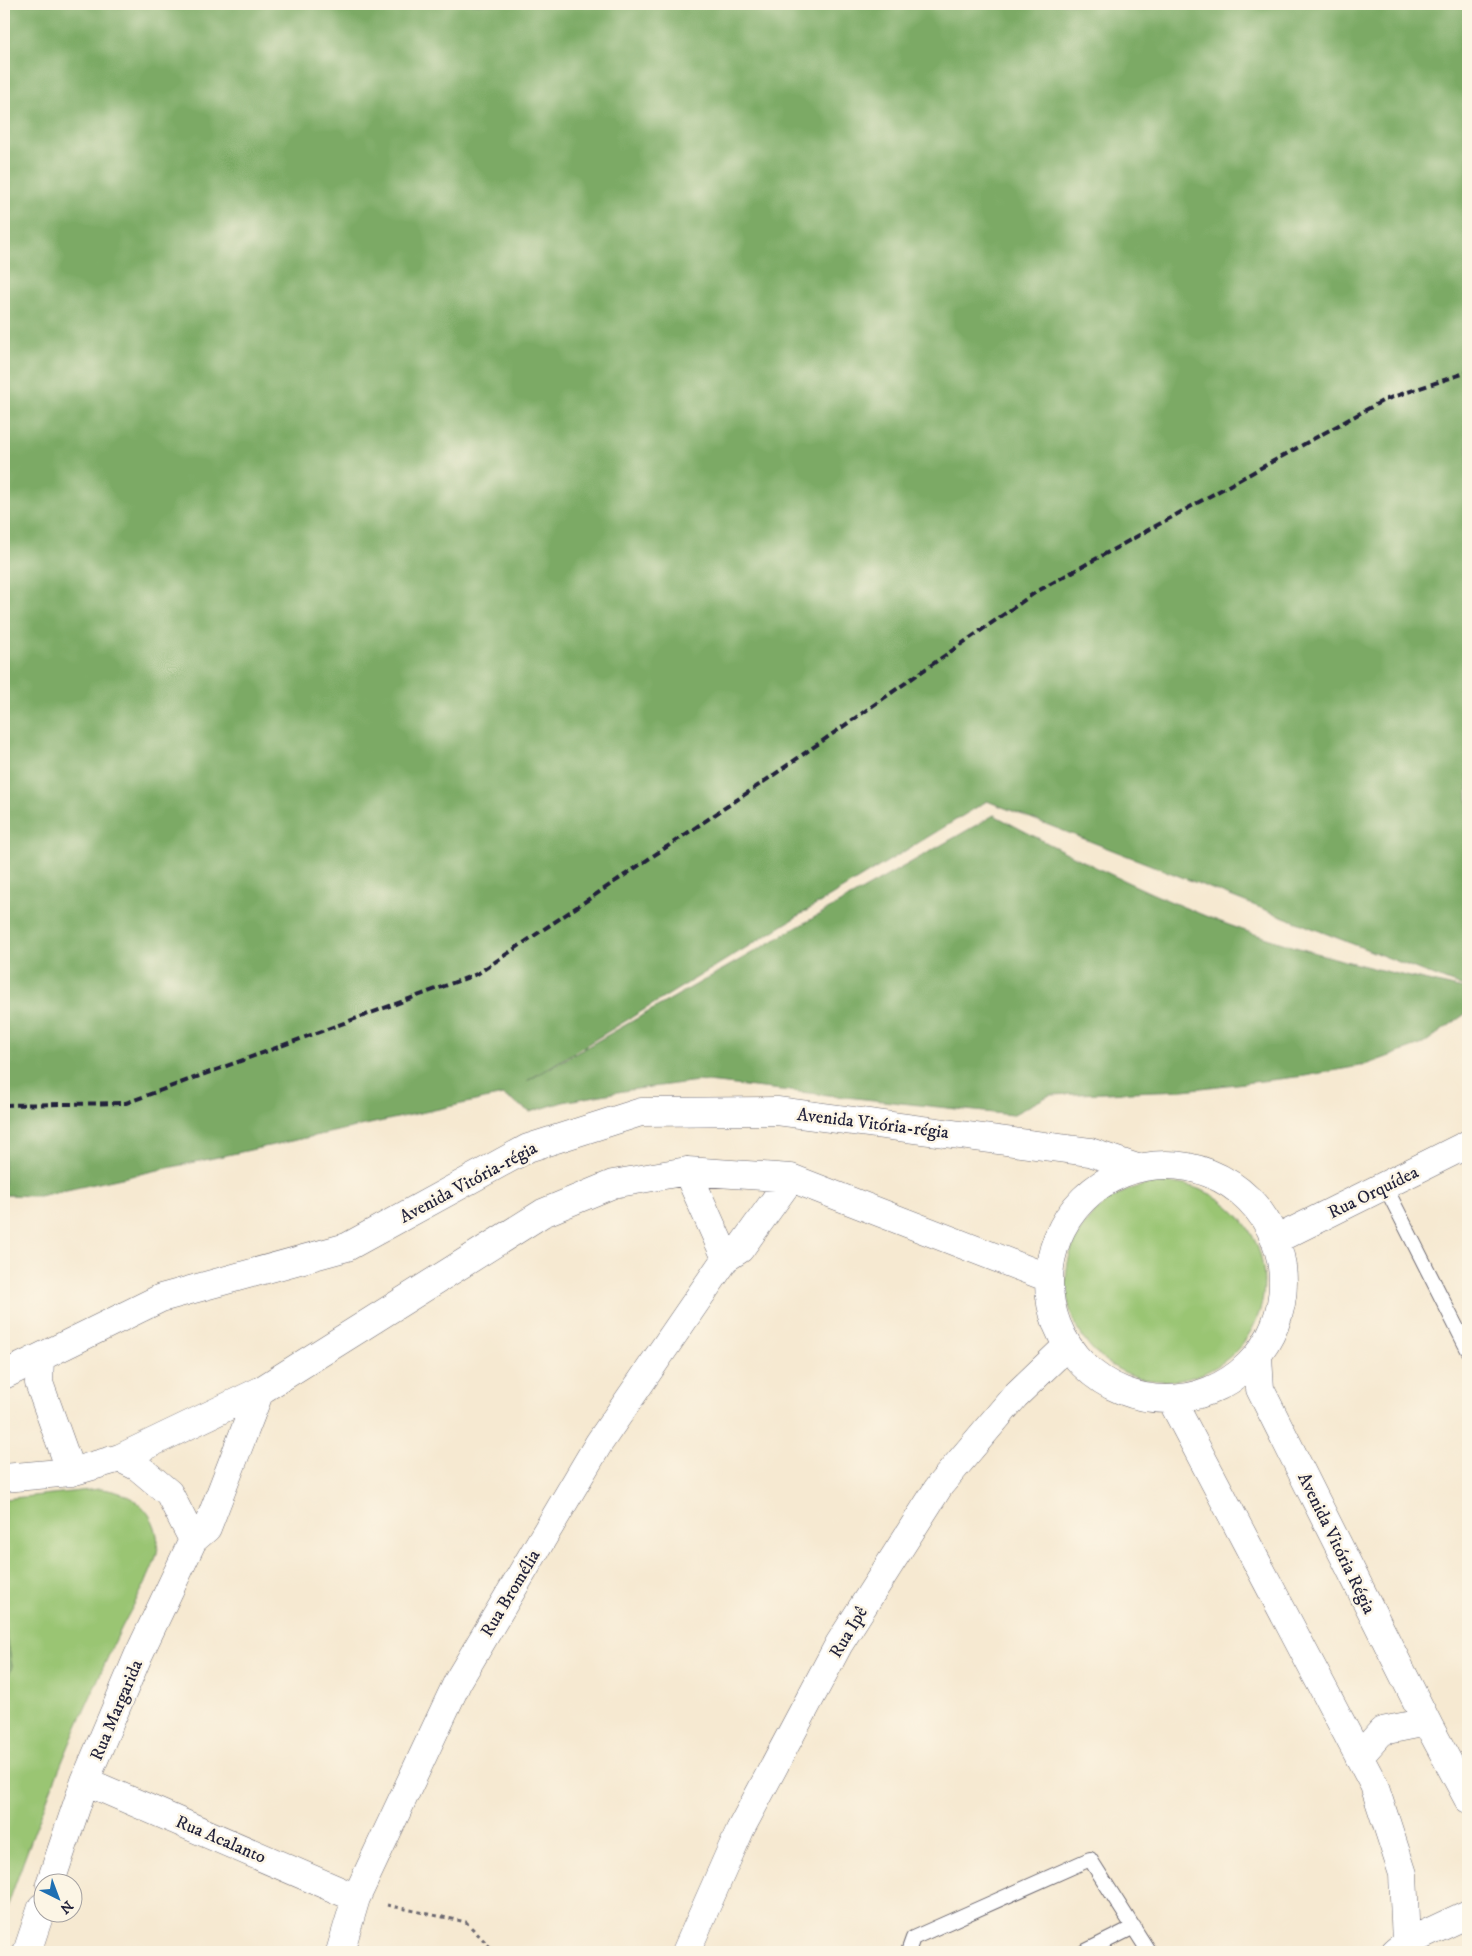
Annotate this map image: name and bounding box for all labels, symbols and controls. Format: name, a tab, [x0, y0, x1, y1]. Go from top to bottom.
street label: Avenida Vitória-régia	[796, 1104, 950, 1144]
street label: Avenida Vitória-régia	[396, 1137, 541, 1228]
street label: Rua Orquídea	[1325, 1161, 1423, 1224]
street label: Avenida Vitória Régia	[1292, 1469, 1380, 1618]
street label: Rua Bromélia	[476, 1546, 546, 1641]
street label: Rua Ipê	[825, 1603, 873, 1662]
street label: Rua Margarida	[86, 1656, 148, 1764]
street label: Rua Acalanto	[172, 1811, 269, 1869]
north arrow	[32, 1874, 82, 1924]
text: N	[55, 1896, 76, 1918]

